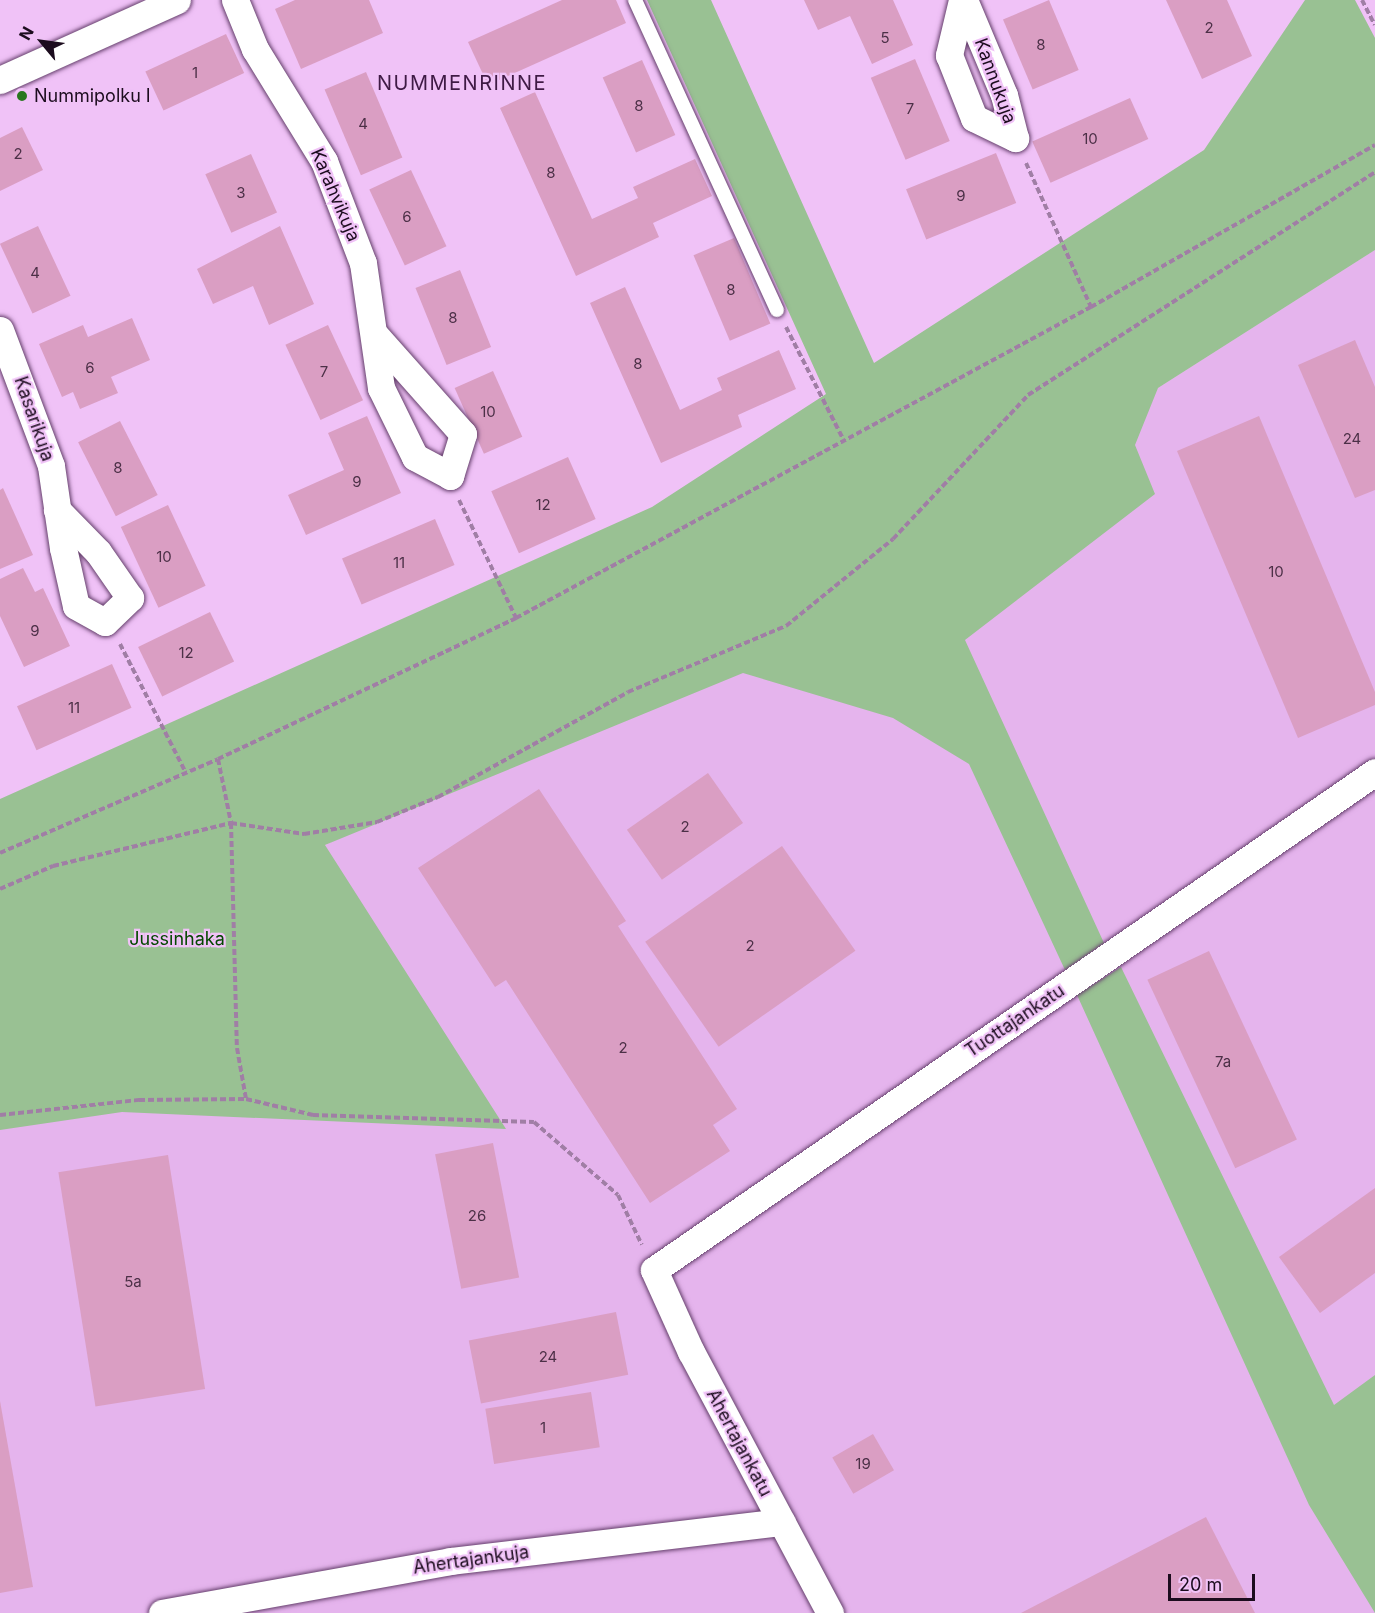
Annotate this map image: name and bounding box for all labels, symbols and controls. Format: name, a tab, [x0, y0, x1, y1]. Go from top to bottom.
north arrow	[12, 12, 72, 72]
house number: 2	[1204, 19, 1214, 37]
text: N	[15, 23, 38, 43]
house number: 5	[880, 29, 890, 47]
street label: Kannukuja	[970, 35, 1020, 127]
house number: 8	[1036, 36, 1046, 54]
house number: 1	[192, 64, 198, 82]
district label: NUMMENRINNE	[377, 71, 547, 95]
place label: Nummipolku I	[34, 85, 151, 107]
marker: Nummipolku I	[15, 89, 29, 103]
house number: 8	[634, 97, 644, 115]
house number: 7	[906, 100, 914, 118]
house number: 4	[358, 115, 368, 133]
house number: 10	[1082, 130, 1098, 148]
house number: 2	[13, 145, 23, 163]
street label: Karahvikuja	[306, 145, 364, 245]
house number: 8	[546, 164, 556, 182]
house number: 3	[236, 184, 246, 202]
house number: 9	[956, 187, 966, 205]
house number: 6	[402, 208, 412, 226]
house number: 4	[30, 264, 40, 282]
house number: 8	[726, 281, 736, 299]
house number: 8	[448, 309, 458, 327]
house number: 8	[633, 355, 643, 373]
house number: 6	[85, 359, 95, 377]
house number: 7	[320, 363, 328, 381]
street label: Kasarikuja	[9, 374, 59, 464]
house number: 10	[480, 403, 496, 421]
house number: 24	[1343, 430, 1361, 448]
house number: 8	[113, 459, 123, 477]
house number: 9	[352, 473, 362, 491]
house number: 12	[535, 496, 551, 514]
house number: 10	[156, 548, 172, 566]
house number: 11	[393, 554, 405, 572]
house number: 10	[1268, 563, 1284, 581]
house number: 9	[30, 622, 40, 640]
house number: 12	[178, 644, 194, 662]
house number: 11	[68, 699, 80, 717]
house number: 2	[680, 818, 690, 836]
park label: Jussinhaka	[129, 928, 225, 950]
house number: 2	[745, 937, 755, 955]
street label: Tuottajankatu	[961, 980, 1069, 1062]
house number: 2	[618, 1039, 628, 1057]
house number: 7a	[1215, 1053, 1231, 1071]
house number: 26	[468, 1207, 486, 1225]
house number: 5a	[124, 1273, 142, 1291]
house number: 24	[539, 1348, 557, 1366]
street label: Ahertajankatu	[702, 1386, 776, 1500]
house number: 1	[540, 1419, 546, 1437]
house number: 19	[855, 1455, 871, 1473]
street label: Ahertajankuja	[412, 1541, 530, 1579]
scale bar	[1171, 1562, 1258, 1600]
text: 20 m	[1179, 1574, 1222, 1595]

